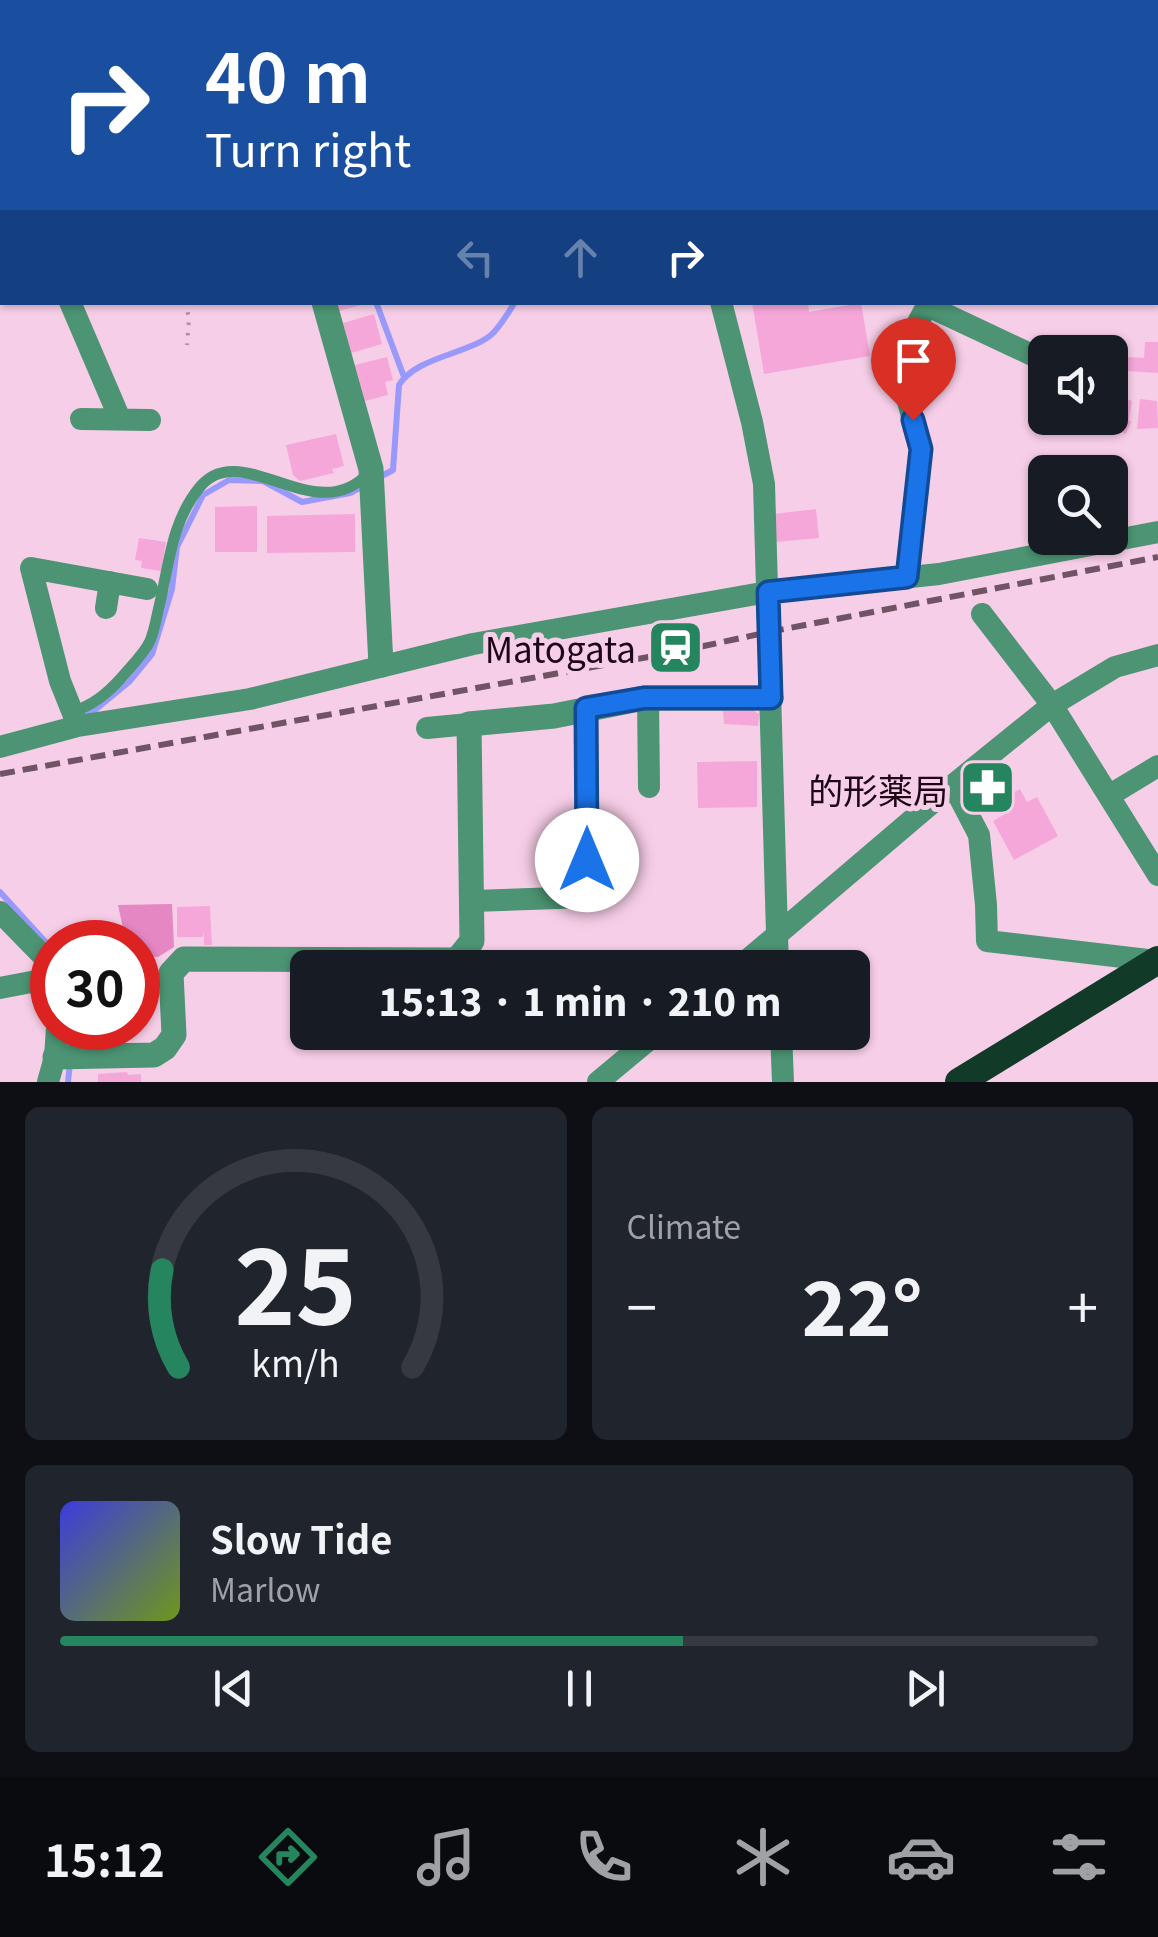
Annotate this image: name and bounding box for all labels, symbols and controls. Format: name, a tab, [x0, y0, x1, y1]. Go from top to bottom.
text: 40 m	[205, 22, 371, 123]
icon: right	[40, 40, 170, 170]
text: Turn right	[205, 115, 411, 180]
icon: left	[448, 230, 503, 285]
icon: ahead	[553, 230, 608, 285]
icon: right	[658, 230, 713, 285]
pin	[871, 318, 956, 421]
icon: arrive	[886, 333, 941, 388]
map controls	[1028, 335, 1128, 555]
button: sound	[1028, 335, 1128, 435]
button: search	[1028, 455, 1128, 555]
station icon: Matogata	[645, 617, 705, 677]
place label: Matogata	[485, 622, 636, 673]
pharmacy icon: 的形薬局	[957, 758, 1017, 818]
place label: 的形薬局	[808, 763, 948, 814]
position arrow	[535, 808, 639, 912]
speed limit sign: 30	[30, 920, 160, 1050]
text: 15:13 · 1 min · 210 m	[378, 972, 782, 1027]
text: Climate	[627, 1202, 741, 1248]
text: 25	[234, 1204, 357, 1355]
text: 22°	[802, 1249, 923, 1358]
text: −	[627, 1264, 657, 1344]
text: +	[1067, 1264, 1098, 1344]
text: km/h	[251, 1336, 340, 1387]
text: Slow Tide	[210, 1510, 392, 1565]
text: Marlow	[210, 1565, 320, 1611]
icon: previous	[206, 1661, 261, 1716]
icon: pause	[552, 1661, 607, 1716]
icon: next	[898, 1661, 953, 1716]
icon: directions	[253, 1822, 323, 1892]
icon: music	[411, 1822, 481, 1892]
icon: phone	[569, 1822, 639, 1892]
icon: climate	[728, 1822, 798, 1892]
icon: car	[886, 1822, 956, 1892]
icon: filters	[1044, 1822, 1114, 1892]
text: 15:12	[44, 1825, 165, 1890]

